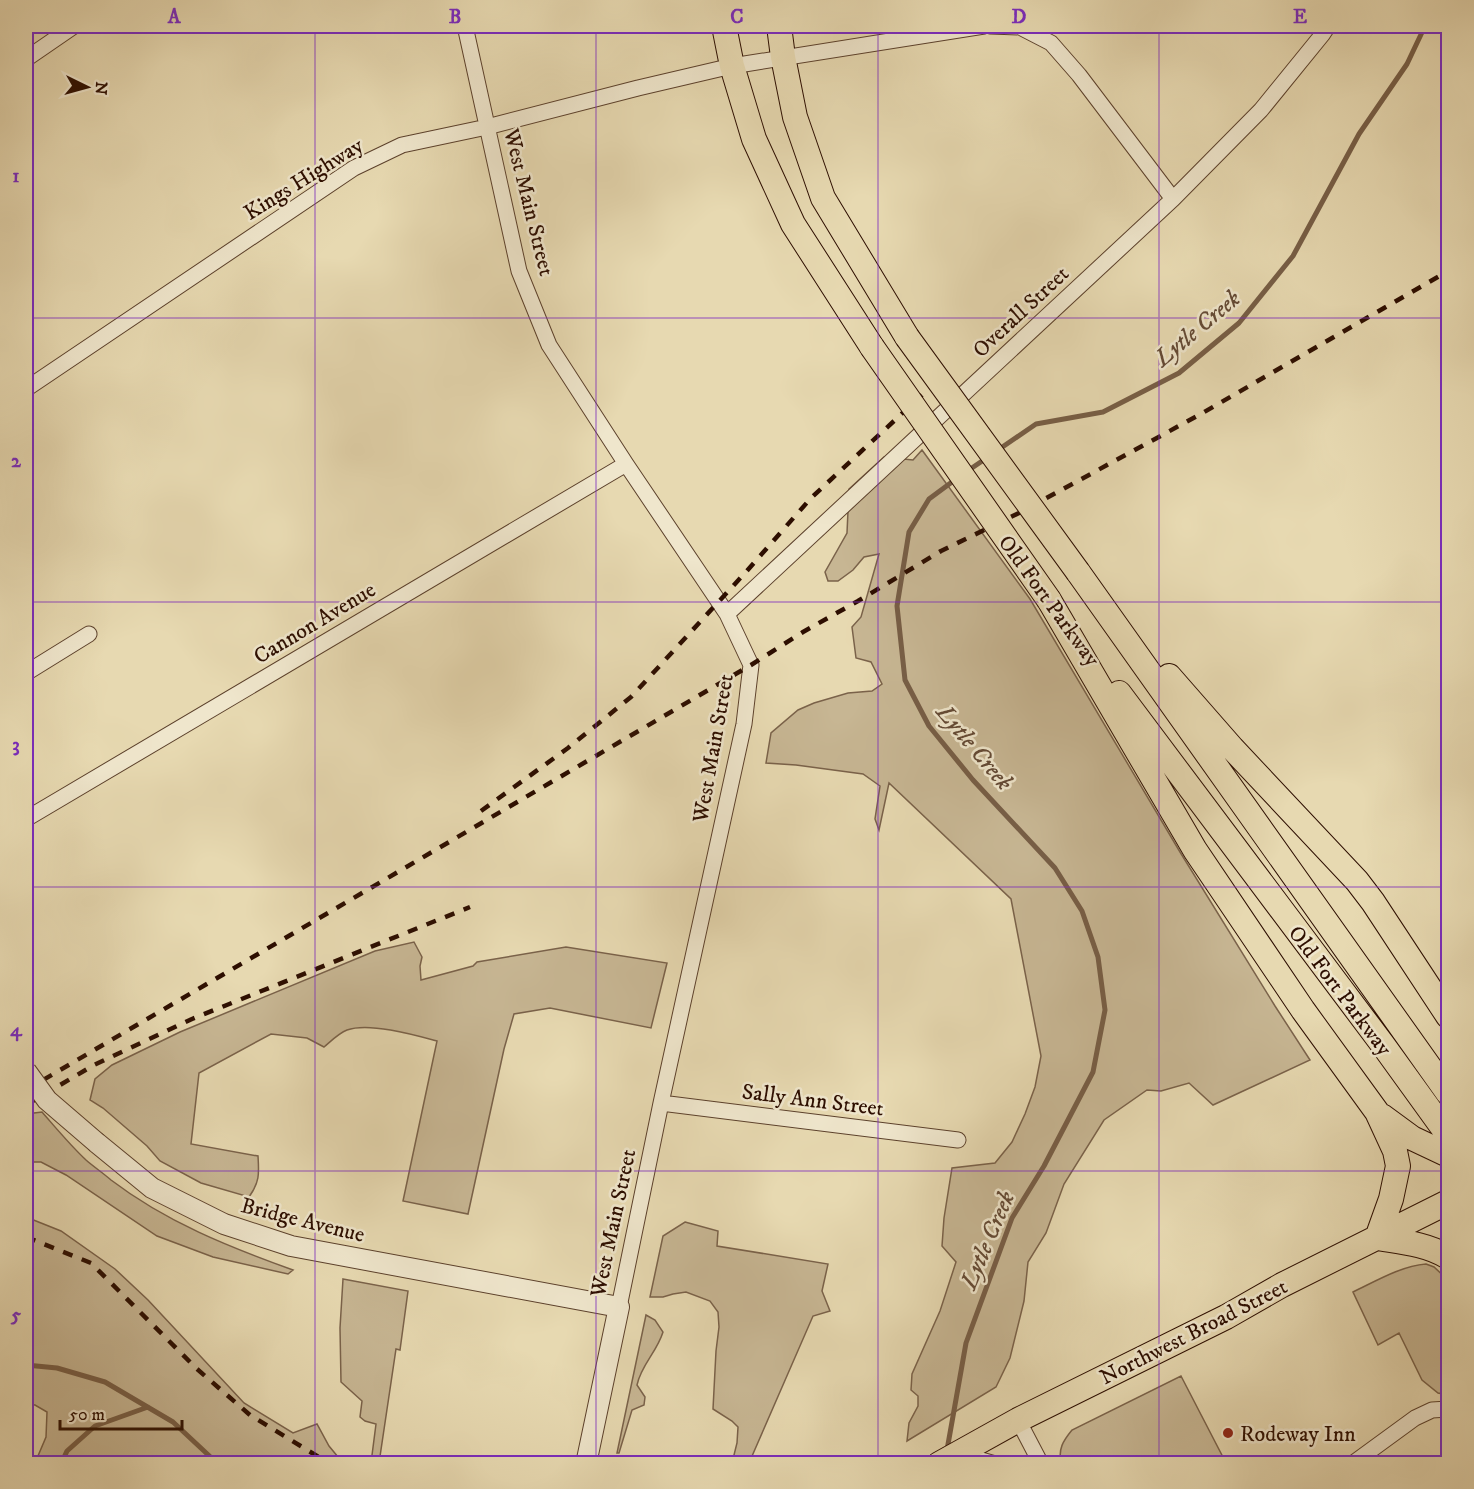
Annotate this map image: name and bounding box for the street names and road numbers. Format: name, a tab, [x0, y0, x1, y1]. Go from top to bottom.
street label: West Main Street	[497, 125, 560, 279]
street label: Kings Highway	[239, 132, 369, 227]
street label: Overall Street	[967, 261, 1075, 364]
street label: Old Fort Parkway	[992, 530, 1106, 672]
street label: Cannon Avenue	[249, 576, 381, 670]
street label: West Main Street	[687, 672, 740, 826]
street label: Old Fort Parkway	[1282, 921, 1398, 1062]
street label: Sally Ann Street	[740, 1078, 885, 1123]
street label: West Main Street	[584, 1147, 642, 1301]
street label: Bridge Avenue	[238, 1192, 367, 1249]
street label: Northwest Broad Street	[1095, 1273, 1292, 1391]

